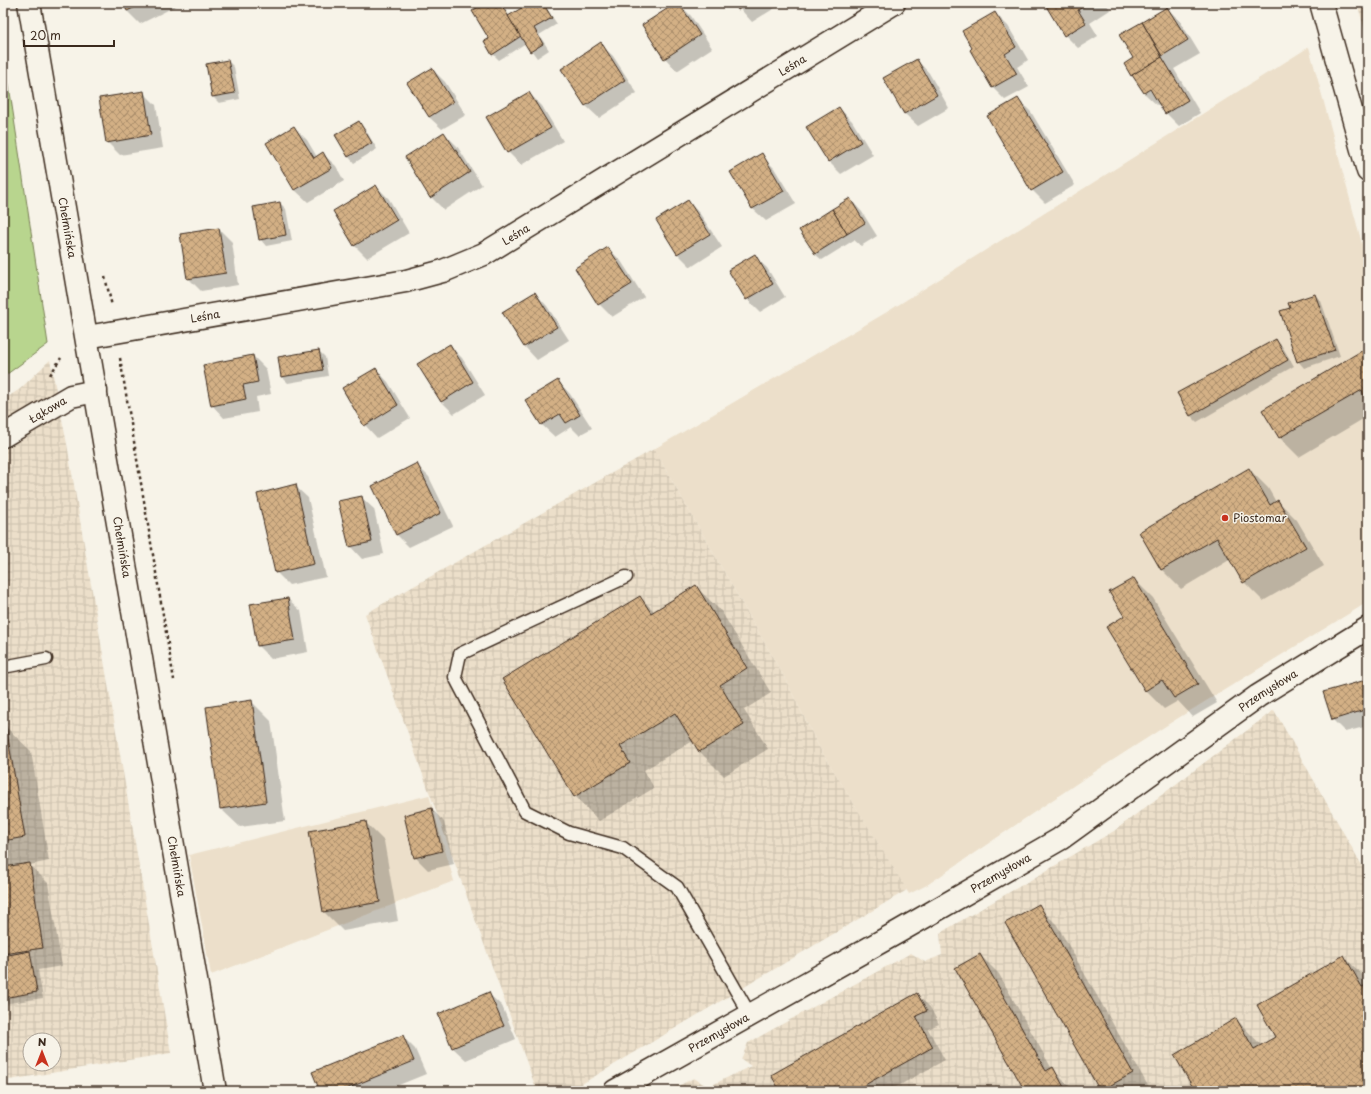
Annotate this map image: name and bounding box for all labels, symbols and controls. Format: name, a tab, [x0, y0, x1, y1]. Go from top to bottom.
scale bar	[24, 22, 114, 48]
text: 20 m	[30, 26, 61, 44]
street label: Leśna	[775, 50, 809, 80]
street label: Chełmińska	[54, 196, 82, 260]
street label: Leśna	[499, 219, 533, 249]
street label: Leśna	[189, 305, 221, 327]
street label: Łąkowa	[25, 391, 70, 427]
place label: Piostomar	[1233, 509, 1286, 526]
marker: Piostomar	[1220, 513, 1230, 523]
street label: Chełmińska	[109, 515, 136, 579]
street label: Przemysłowa	[1235, 665, 1301, 716]
street label: Chełmińska	[164, 835, 191, 898]
street label: Przemysłowa	[967, 848, 1034, 897]
street label: Przemysłowa	[685, 1008, 752, 1056]
north arrow	[22, 1032, 62, 1072]
text: N	[38, 1033, 47, 1050]

